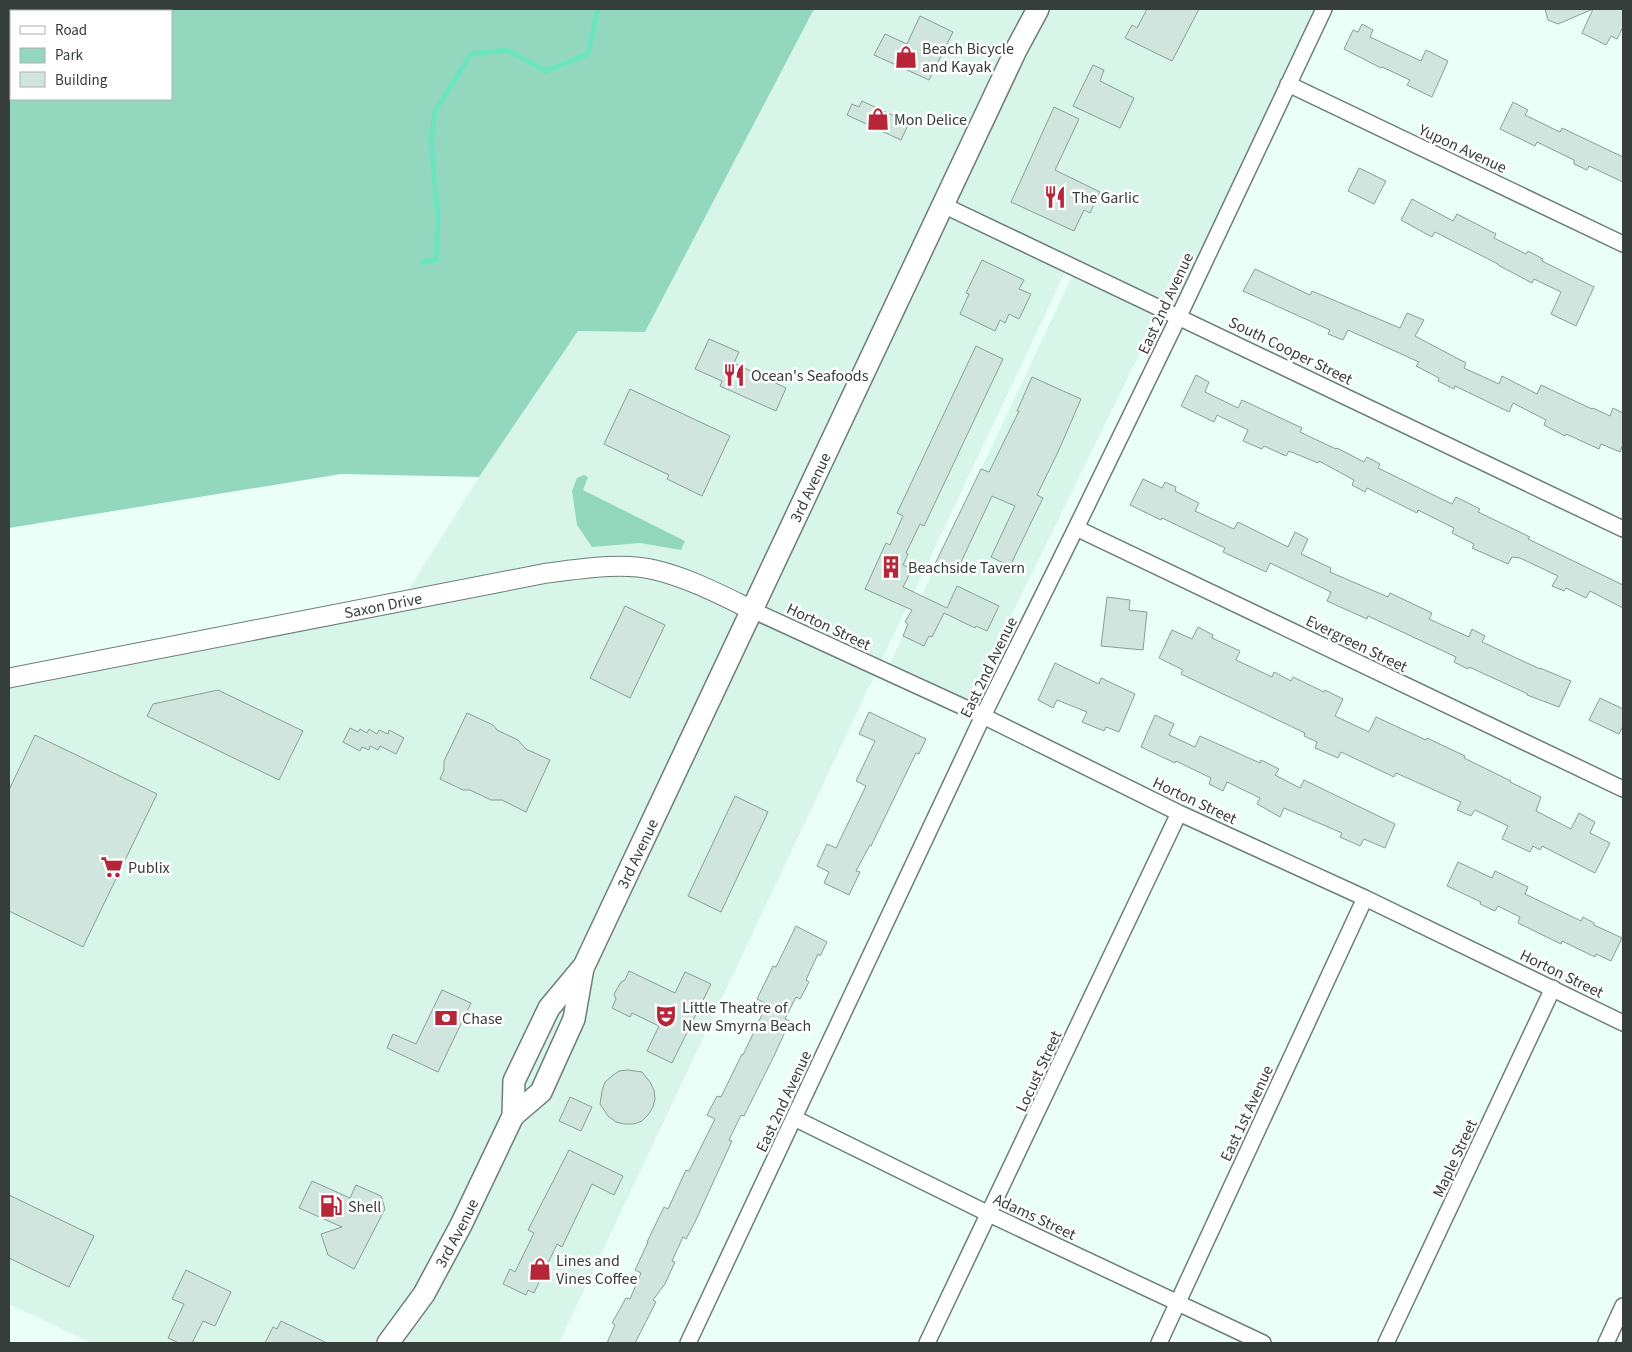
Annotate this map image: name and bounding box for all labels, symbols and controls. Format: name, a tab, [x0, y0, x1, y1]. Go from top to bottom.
legend	[10, 10, 172, 100]
text: Road	[55, 20, 87, 41]
place label: Beach Bicycle and Kayak	[922, 38, 1014, 78]
shop icon: Beach Bicycle and Kayak	[893, 44, 919, 70]
text: Park	[55, 45, 84, 66]
text: Building	[55, 70, 108, 91]
shop icon: Mon Delice	[865, 106, 891, 132]
place label: Mon Delice	[894, 109, 967, 131]
street label: Yupon Avenue	[1414, 119, 1510, 179]
restaurant icon: The Garlic	[1042, 184, 1068, 210]
place label: The Garlic	[1072, 187, 1139, 209]
street label: East 2nd Avenue	[1133, 249, 1199, 358]
street label: South Cooper Street	[1225, 311, 1357, 391]
restaurant icon: Ocean's Seafoods	[721, 362, 747, 388]
place label: Ocean's Seafoods	[751, 365, 869, 387]
street label: 3rd Avenue	[785, 449, 837, 526]
building icon: Beachside Tavern	[878, 554, 904, 580]
place label: Beachside Tavern	[908, 557, 1025, 579]
street label: Saxon Drive	[342, 588, 424, 624]
street label: Horton Street	[783, 598, 875, 656]
street label: Evergreen Street	[1302, 610, 1412, 678]
street label: East 2nd Avenue	[955, 613, 1023, 722]
street label: Horton Street	[1149, 772, 1241, 830]
street label: 3rd Avenue	[612, 815, 664, 892]
supermarket icon: Publix	[99, 854, 125, 880]
place label: Publix	[128, 857, 170, 879]
street label: Horton Street	[1516, 944, 1608, 1004]
place label: Little Theatre of New Smyrna Beach	[682, 997, 811, 1037]
theatre icon: Little Theatre of New Smyrna Beach	[653, 1003, 679, 1029]
bank icon: Chase	[433, 1005, 459, 1031]
place label: Chase	[462, 1008, 503, 1030]
street label: Locust Street	[1010, 1027, 1068, 1116]
street label: East 2nd Avenue	[751, 1047, 817, 1156]
street label: East 1st Avenue	[1215, 1062, 1279, 1165]
street label: Maple Street	[1427, 1115, 1483, 1201]
street label: Adams Street	[990, 1188, 1080, 1246]
fuel station icon: Shell	[318, 1193, 344, 1219]
street label: 3rd Avenue	[430, 1195, 484, 1272]
place label: Shell	[348, 1196, 381, 1218]
place label: Lines and Vines Coffee	[556, 1250, 638, 1290]
shop icon: Lines and Vines Coffee	[527, 1256, 553, 1282]

